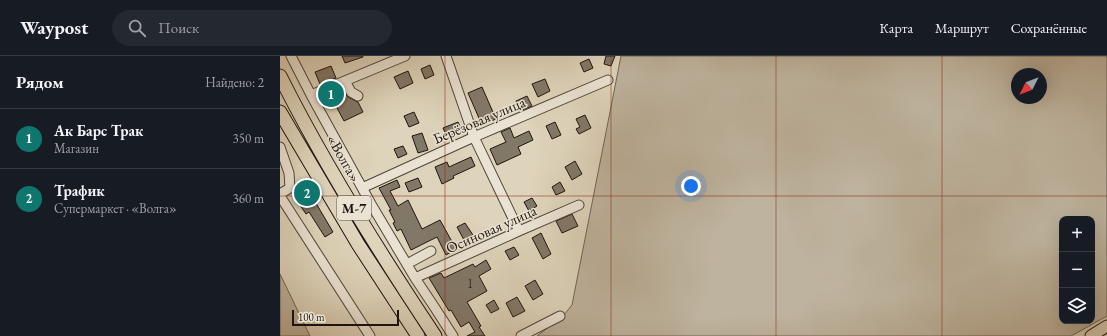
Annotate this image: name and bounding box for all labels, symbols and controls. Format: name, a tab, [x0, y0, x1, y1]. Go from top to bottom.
search box	[112, 10, 392, 46]
text: Waypost	[20, 15, 88, 40]
icon: search	[126, 17, 148, 39]
text: Поиск	[158, 18, 199, 37]
text: Карта	[880, 19, 913, 37]
text: Маршрут	[935, 19, 989, 37]
text: Сохранённые	[1011, 19, 1087, 37]
north arrow	[1011, 68, 1047, 104]
text: Рядом	[16, 71, 64, 93]
text: Найдено: 2	[205, 74, 264, 91]
pin: 1	[318, 79, 344, 109]
street label: Берёзовая улица	[430, 92, 528, 148]
text: Ак Барс Трак	[54, 121, 143, 140]
text: 1	[26, 130, 32, 147]
text: 350 m	[233, 130, 264, 147]
street label: «Волга»	[323, 131, 365, 185]
text: Магазин	[54, 140, 99, 157]
your location	[681, 176, 701, 196]
pin: 2	[294, 178, 320, 208]
text: Трафик	[54, 181, 105, 200]
text: 2	[26, 190, 32, 207]
text: 360 m	[233, 190, 264, 207]
road number: М-7	[337, 196, 371, 220]
text: Супермаркет · «Волга»	[54, 200, 177, 217]
street label: Осиновая улица	[443, 200, 539, 258]
map controls	[1059, 216, 1095, 324]
button: +	[1059, 216, 1095, 252]
button: −	[1059, 252, 1095, 288]
house number: 1	[467, 275, 473, 292]
button: layers	[1059, 288, 1095, 324]
scale bar	[292, 308, 399, 327]
text: 100 m	[298, 310, 325, 324]

